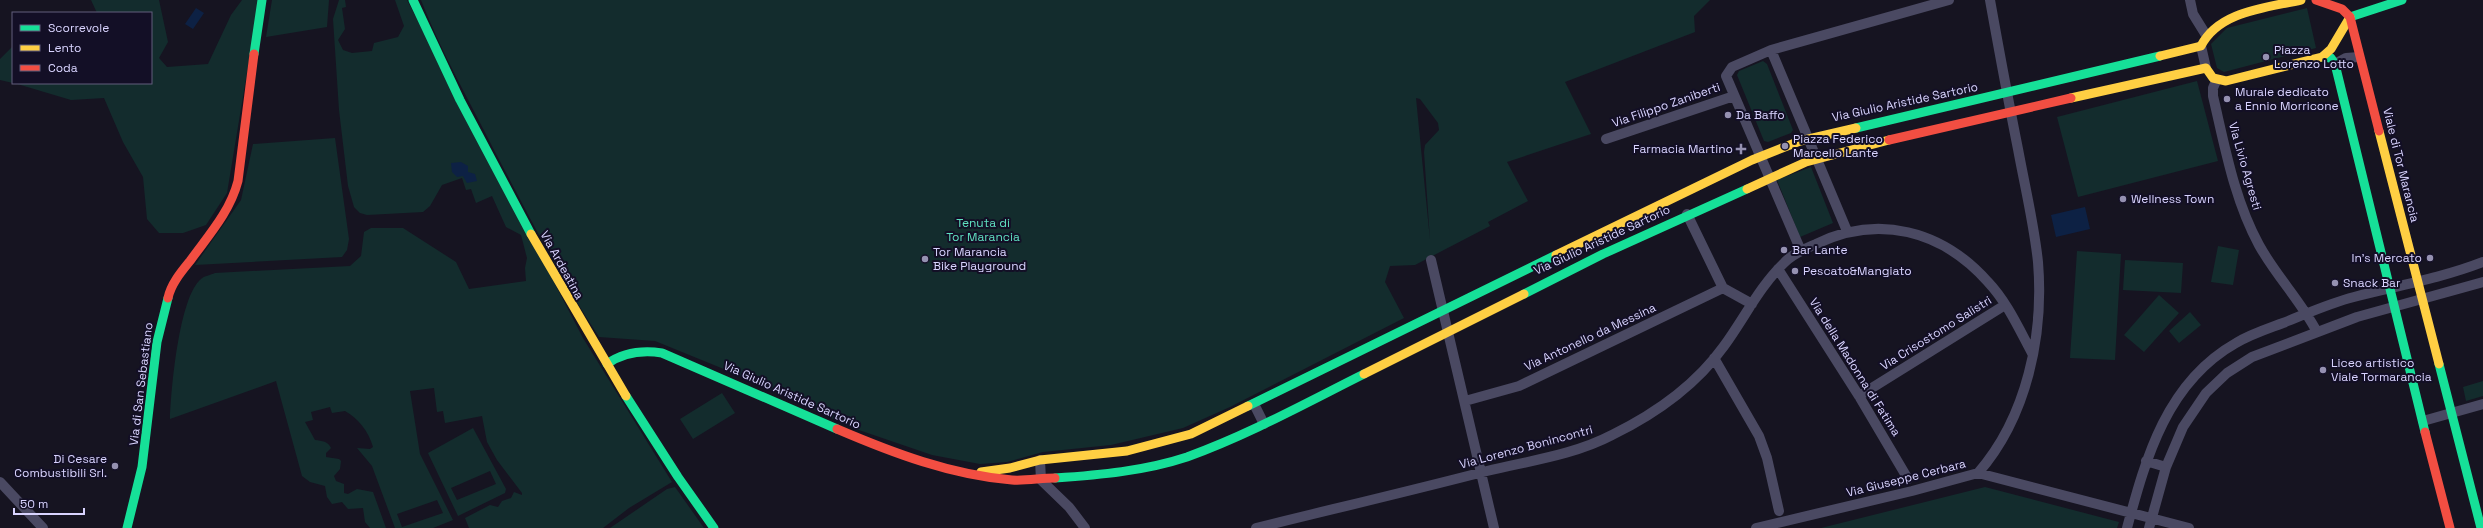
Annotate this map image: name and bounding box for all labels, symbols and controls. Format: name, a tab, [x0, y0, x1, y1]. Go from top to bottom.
legend	[12, 12, 152, 84]
text: Scorrevole	[48, 20, 109, 36]
text: Lento	[48, 40, 82, 56]
place label: Piazza Lorenzo Lotto	[2274, 42, 2354, 72]
marker: Piazza Lorenzo Lotto	[2261, 52, 2271, 62]
text: Coda	[48, 60, 78, 76]
street label: Via Filippo Zaniberti	[1610, 79, 1722, 131]
street label: Via Giulio Aristide Sartorio	[1831, 79, 1979, 125]
place label: Murale dedicato a Ennio Morricone	[2235, 84, 2339, 114]
marker: Murale dedicato a Ennio Morricone	[2222, 94, 2232, 104]
street label: Viale di Tor Marancia	[2379, 106, 2423, 224]
place label: Da Baffo	[1736, 107, 1785, 123]
marker: Da Baffo	[1723, 110, 1733, 120]
street label: Via Livio Agresti	[2225, 120, 2265, 212]
place label: Piazza Federico Marcello Lante	[1793, 131, 1883, 161]
place label: Farmacia Martino	[1633, 141, 1733, 157]
marker: Piazza Federico Marcello Lante	[1780, 141, 1790, 151]
marker: Farmacia Martino	[1736, 144, 1746, 154]
place label: Wellness Town	[2131, 191, 2214, 207]
marker: Wellness Town	[2118, 194, 2128, 204]
street label: Via Giulio Aristide Sartorio	[1531, 201, 1673, 279]
park label: Tenuta di Tor Marancia	[946, 215, 1020, 245]
street label: Via Ardeatina	[537, 228, 587, 302]
place label: Bar Lante	[1792, 242, 1848, 258]
place label: Tor Marancia Bike Playground	[933, 244, 1026, 274]
marker: Bar Lante	[1779, 245, 1789, 255]
place label: In's Mercato	[2351, 250, 2422, 266]
marker: In's Mercato	[2425, 253, 2435, 263]
marker: Tor Marancia Bike Playground	[920, 254, 930, 264]
place label: Pescato&Mangiato	[1803, 263, 1912, 279]
marker: Pescato&Mangiato	[1790, 266, 1800, 276]
place label: Snack Bar	[2343, 275, 2401, 291]
marker: Snack Bar	[2330, 278, 2340, 288]
street label: Via Crisostomo Salistri	[1877, 292, 1995, 374]
street label: Via della Madonna di Fatima	[1806, 295, 1904, 439]
street label: Via Antonello da Messina	[1522, 299, 1659, 375]
street label: Via di San Sebastiano	[125, 321, 157, 447]
place label: Liceo artistico Viale Tormarancia	[2331, 355, 2432, 385]
street label: Via Giulio Aristide Sartorio	[721, 357, 863, 433]
marker: Liceo artistico Viale Tormarancia	[2318, 365, 2328, 375]
street label: Via Lorenzo Bonincontri	[1458, 421, 1594, 473]
place label: Di Cesare Combustibili Srl.	[14, 451, 107, 481]
street label: Via Giuseppe Cerbara	[1844, 455, 1968, 501]
marker: Di Cesare Combustibili Srl.	[110, 461, 120, 471]
scale bar	[14, 490, 84, 516]
text: 50 m	[20, 496, 48, 512]

